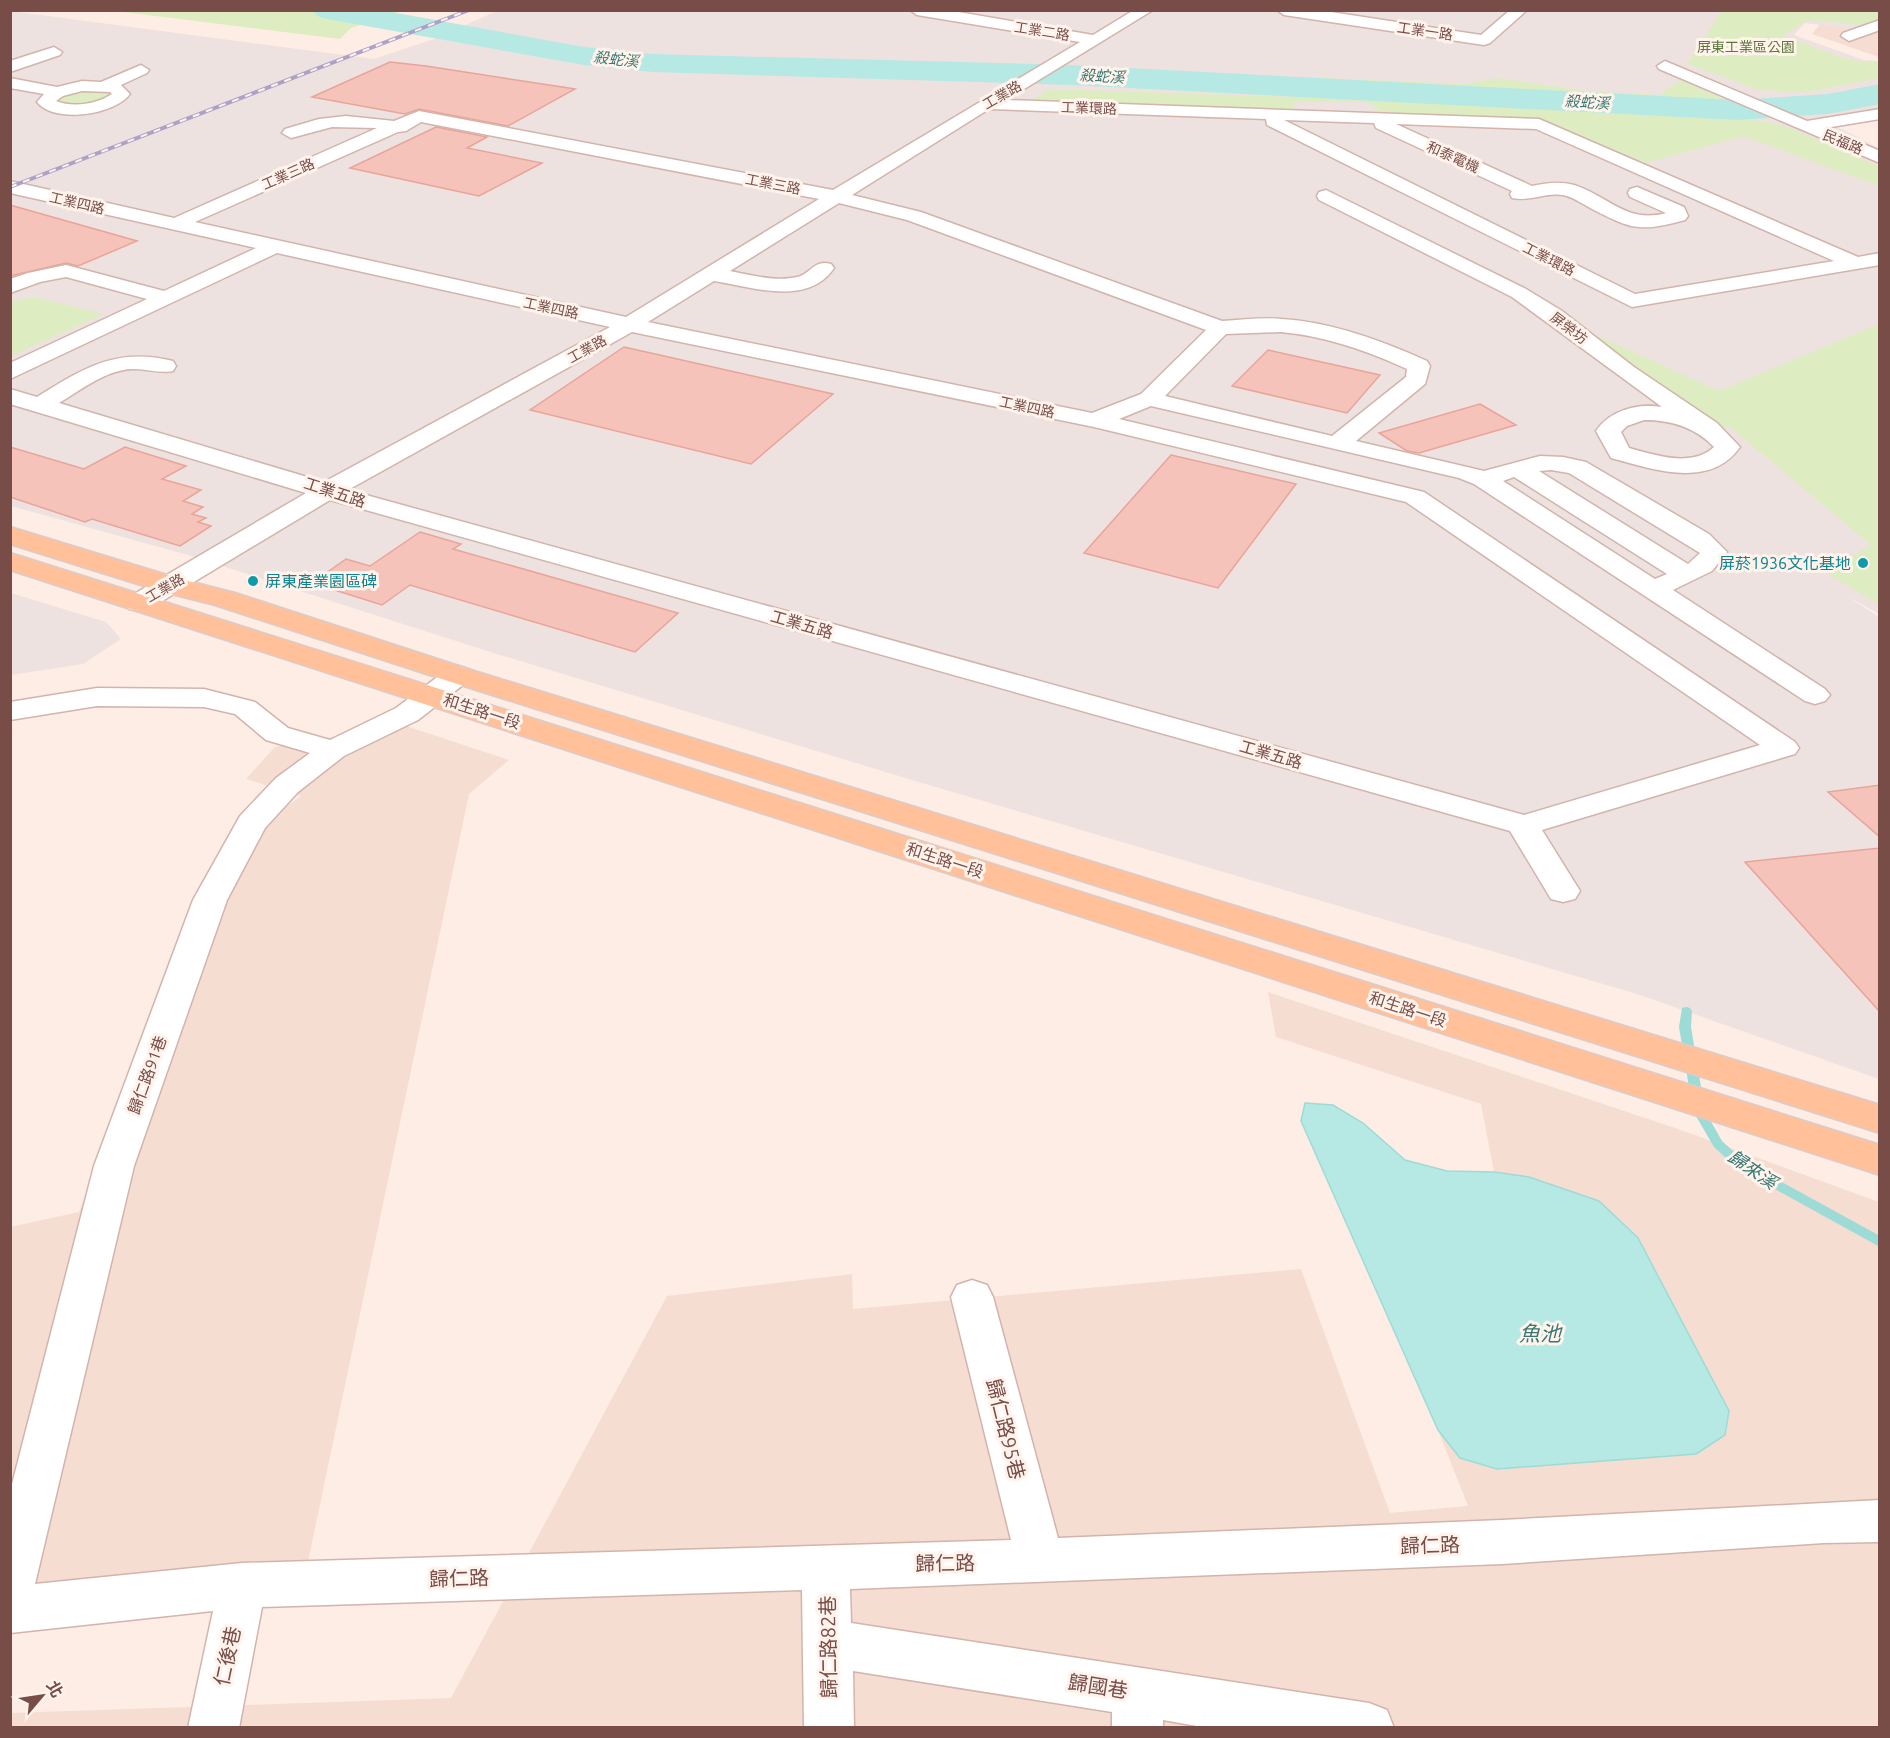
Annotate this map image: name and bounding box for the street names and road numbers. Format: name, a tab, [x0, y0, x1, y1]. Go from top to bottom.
street label: 工業二路	[1013, 19, 1071, 43]
street label: 工業一路	[1396, 19, 1454, 43]
street label: 工業路	[980, 78, 1024, 112]
street label: 工業環路	[1061, 99, 1117, 117]
street label: 民福路	[1821, 126, 1865, 158]
street label: 和泰電機	[1424, 138, 1482, 176]
street label: 工業三路	[259, 155, 317, 193]
street label: 工業三路	[744, 171, 802, 197]
street label: 工業四路	[48, 189, 106, 217]
street label: 工業環路	[1520, 239, 1578, 279]
street label: 工業四路	[522, 294, 580, 322]
street label: 屏榮坊	[1547, 309, 1591, 347]
street label: 工業路	[565, 332, 609, 366]
street label: 工業四路	[998, 393, 1056, 421]
street label: 工業五路	[302, 474, 368, 510]
street label: 工業路	[143, 571, 187, 605]
street label: 工業五路	[769, 607, 835, 641]
street label: 和生路一段	[441, 690, 523, 732]
street label: 工業五路	[1238, 737, 1304, 771]
street label: 和生路一段	[904, 839, 986, 881]
street label: 和生路一段	[1367, 988, 1449, 1030]
street label: 歸仁路91巷	[125, 1033, 169, 1117]
street label: 歸仁路95巷	[982, 1376, 1030, 1482]
street label: 歸仁路	[1400, 1532, 1460, 1558]
street label: 歸仁路	[915, 1551, 975, 1575]
street label: 歸仁路	[429, 1565, 489, 1591]
street label: 歸仁路82巷	[816, 1596, 840, 1698]
street label: 仁後巷	[210, 1624, 244, 1688]
street label: 歸國巷	[1067, 1670, 1129, 1702]

